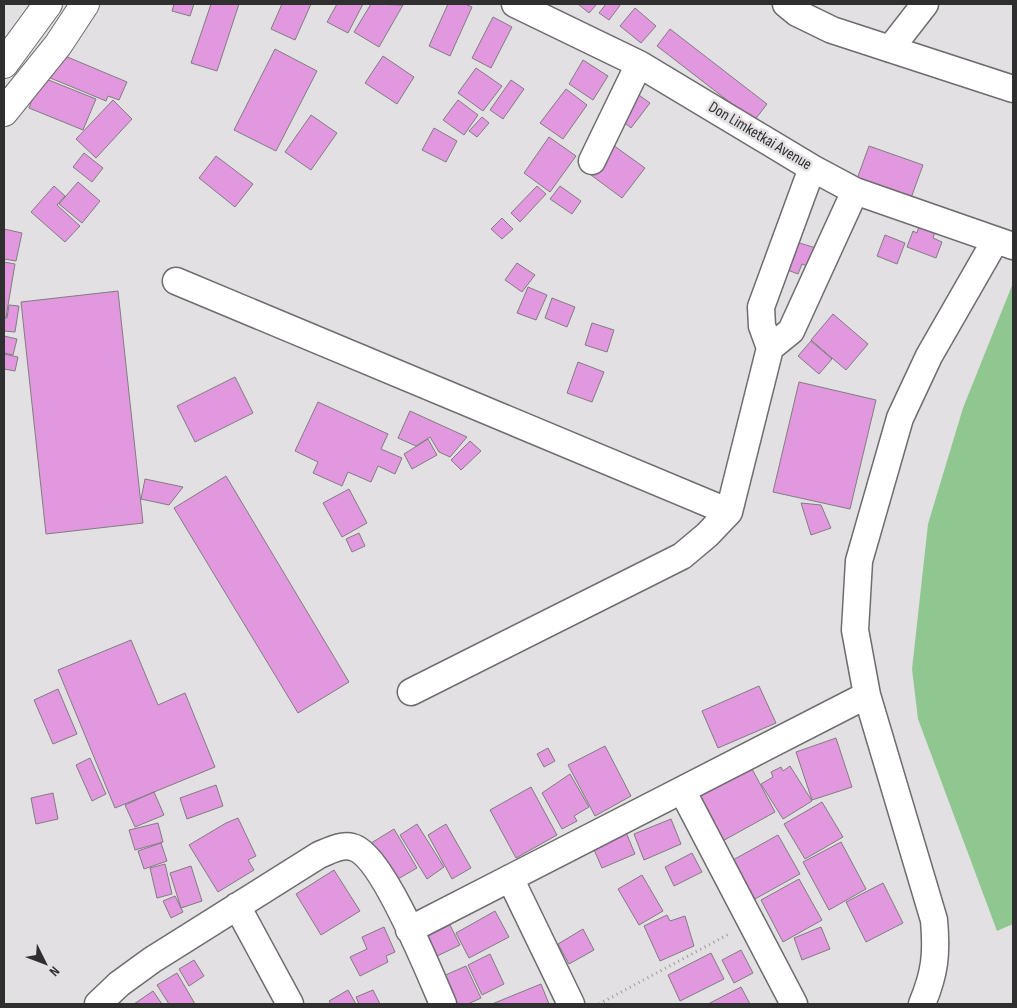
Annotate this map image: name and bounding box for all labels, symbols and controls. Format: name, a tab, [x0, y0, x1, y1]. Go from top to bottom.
street label: Don Limketkai Avenue	[705, 98, 815, 174]
north arrow	[20, 938, 70, 988]
text: N	[45, 963, 63, 980]

